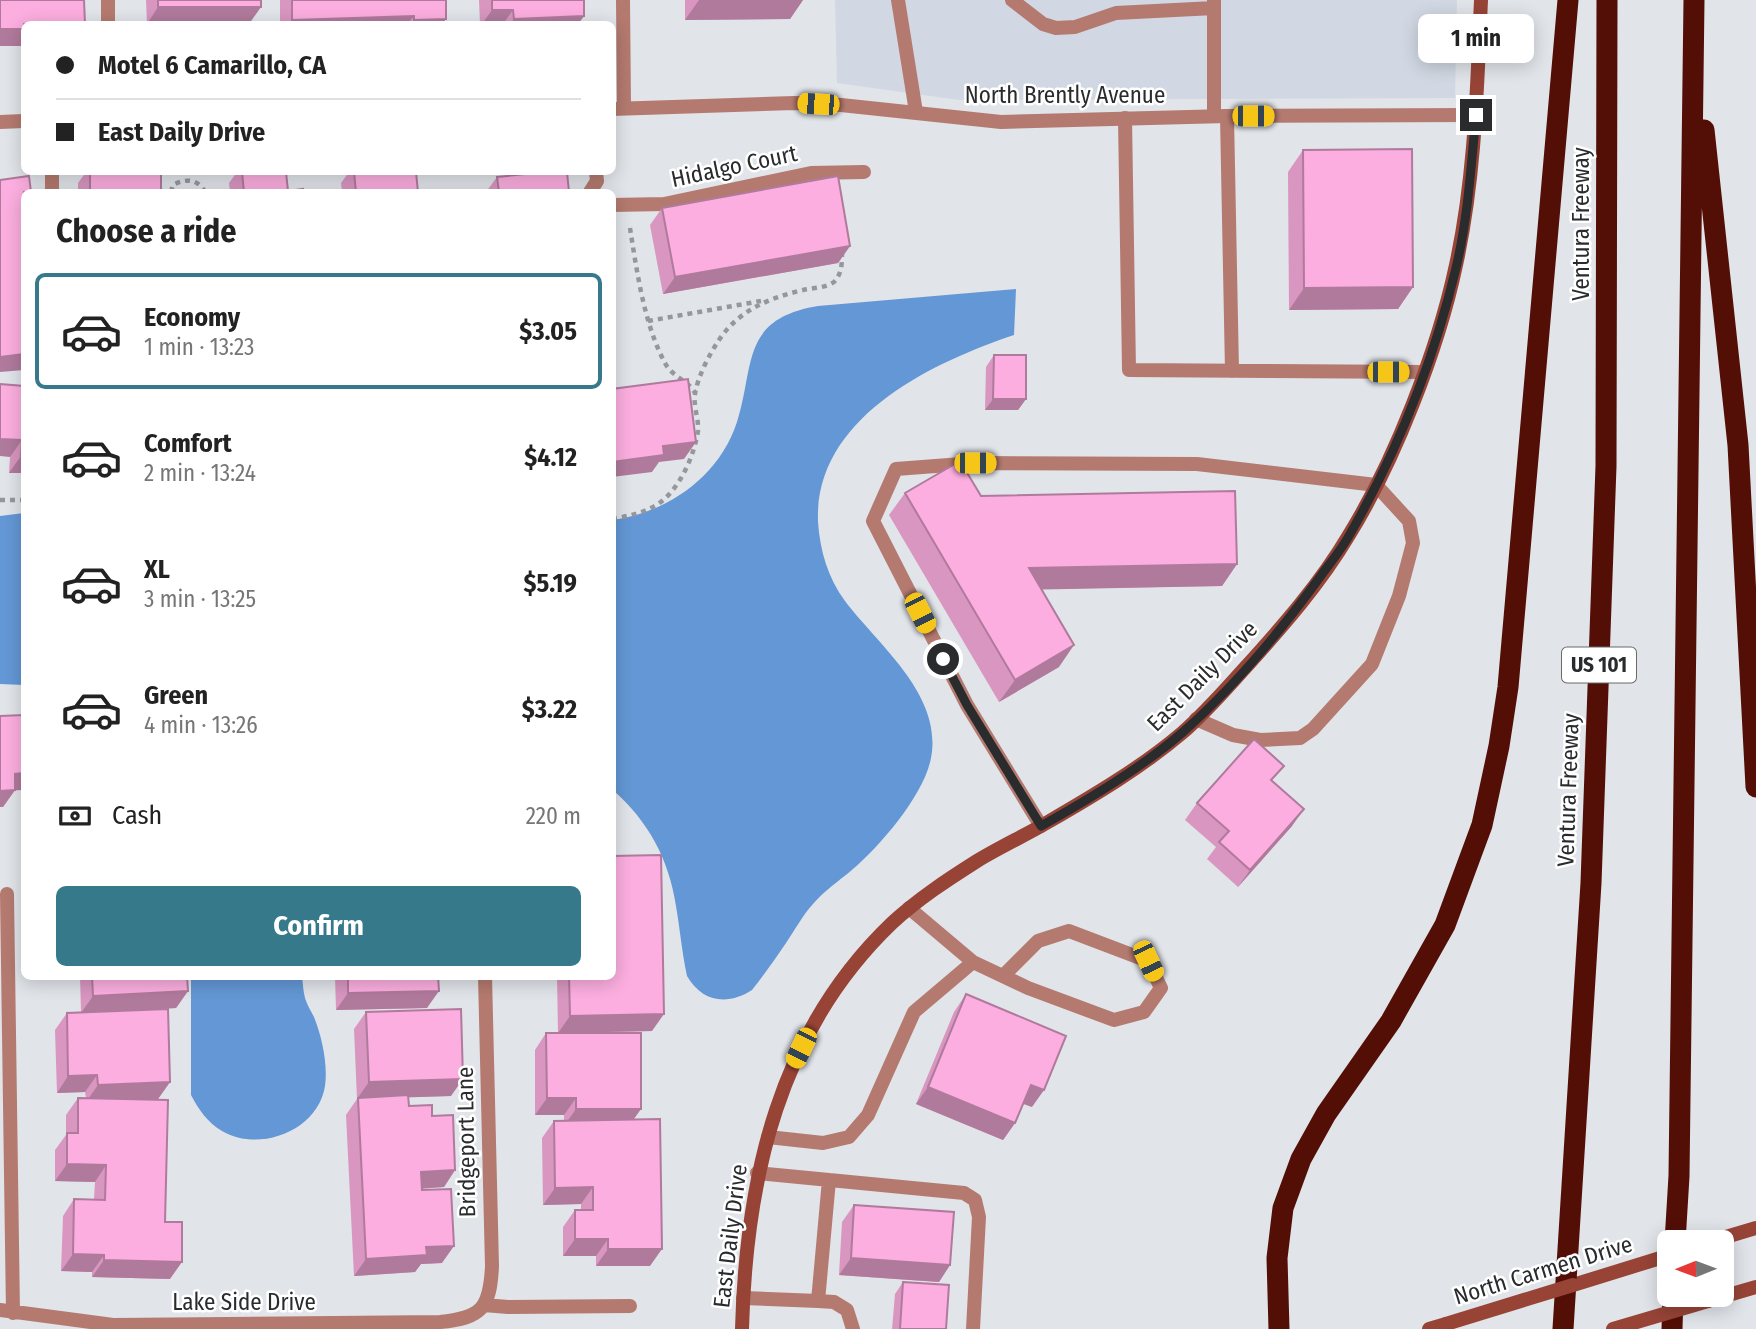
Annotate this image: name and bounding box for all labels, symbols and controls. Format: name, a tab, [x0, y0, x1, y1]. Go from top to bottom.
callout: 1 min	[1418, 13, 1534, 62]
text: 1 min	[1451, 24, 1501, 52]
text: Motel 6 Camarillo, CA	[98, 50, 326, 81]
street label: North Brently Avenue	[965, 81, 1165, 109]
car	[797, 92, 840, 116]
route end	[1460, 99, 1492, 131]
car	[1233, 106, 1275, 127]
text: East Daily Drive	[98, 117, 265, 148]
street label: Hidalgo Court	[668, 139, 800, 193]
street label: Ventura Freeway	[1567, 147, 1595, 301]
text: Choose a ride	[56, 212, 237, 250]
icon: car	[60, 300, 123, 363]
text: Economy	[144, 302, 240, 333]
text: $3.05	[519, 316, 577, 347]
text: 1 min · 13:23	[144, 333, 254, 361]
car	[1368, 362, 1410, 383]
icon: car	[60, 426, 123, 489]
text: Comfort	[144, 428, 232, 459]
text: $4.12	[524, 442, 577, 473]
car	[955, 453, 997, 474]
text: 2 min · 13:24	[144, 459, 256, 487]
icon: car	[60, 552, 123, 615]
text: XL	[144, 554, 170, 585]
text: $5.19	[523, 568, 577, 599]
text: 3 min · 13:25	[144, 585, 256, 613]
car	[902, 590, 939, 636]
street label: East Daily Drive	[1141, 615, 1263, 737]
route start	[927, 643, 959, 675]
road number: US 101	[1562, 648, 1636, 682]
icon: car	[60, 678, 123, 741]
text: Green	[144, 680, 208, 711]
text: $3.22	[522, 694, 577, 725]
text: 4 min · 13:26	[144, 711, 258, 739]
street label: Ventura Freeway	[1551, 712, 1585, 867]
icon: cash	[56, 797, 94, 835]
text: Cash	[112, 800, 162, 831]
text: 220 m	[526, 802, 581, 830]
button: Confirm	[56, 886, 581, 966]
car	[1130, 938, 1167, 984]
car	[783, 1025, 820, 1071]
street label: Bridgeport Lane	[451, 1066, 481, 1218]
street label: East Daily Drive	[707, 1162, 753, 1310]
street label: North Carmen Drive	[1450, 1230, 1636, 1310]
north arrow	[1657, 1230, 1734, 1307]
map controls	[1657, 1230, 1734, 1307]
street label: Lake Side Drive	[172, 1288, 316, 1316]

